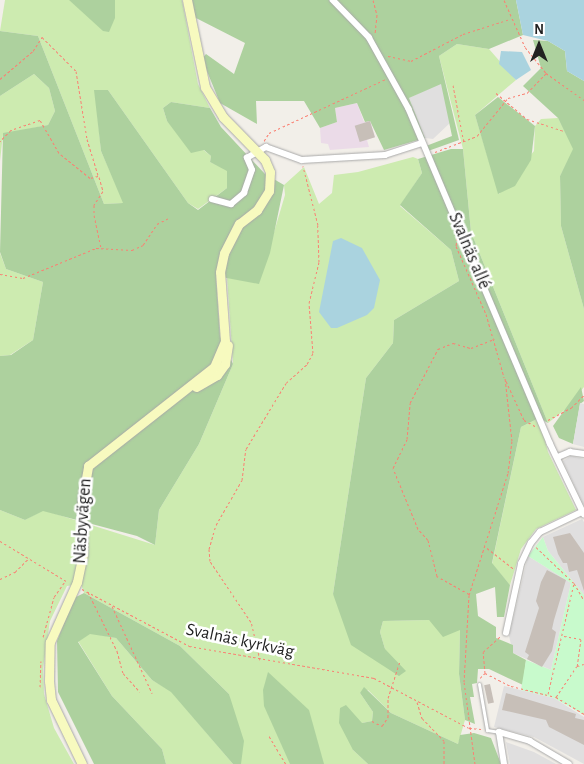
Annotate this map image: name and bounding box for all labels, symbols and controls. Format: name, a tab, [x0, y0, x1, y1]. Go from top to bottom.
north arrow	[514, 20, 564, 70]
text: N	[534, 23, 544, 37]
street label: Svalnäs allé	[443, 210, 495, 292]
street label: Näsbyvägen	[69, 478, 97, 564]
street label: Svalnäs kyrkväg	[184, 619, 296, 663]

